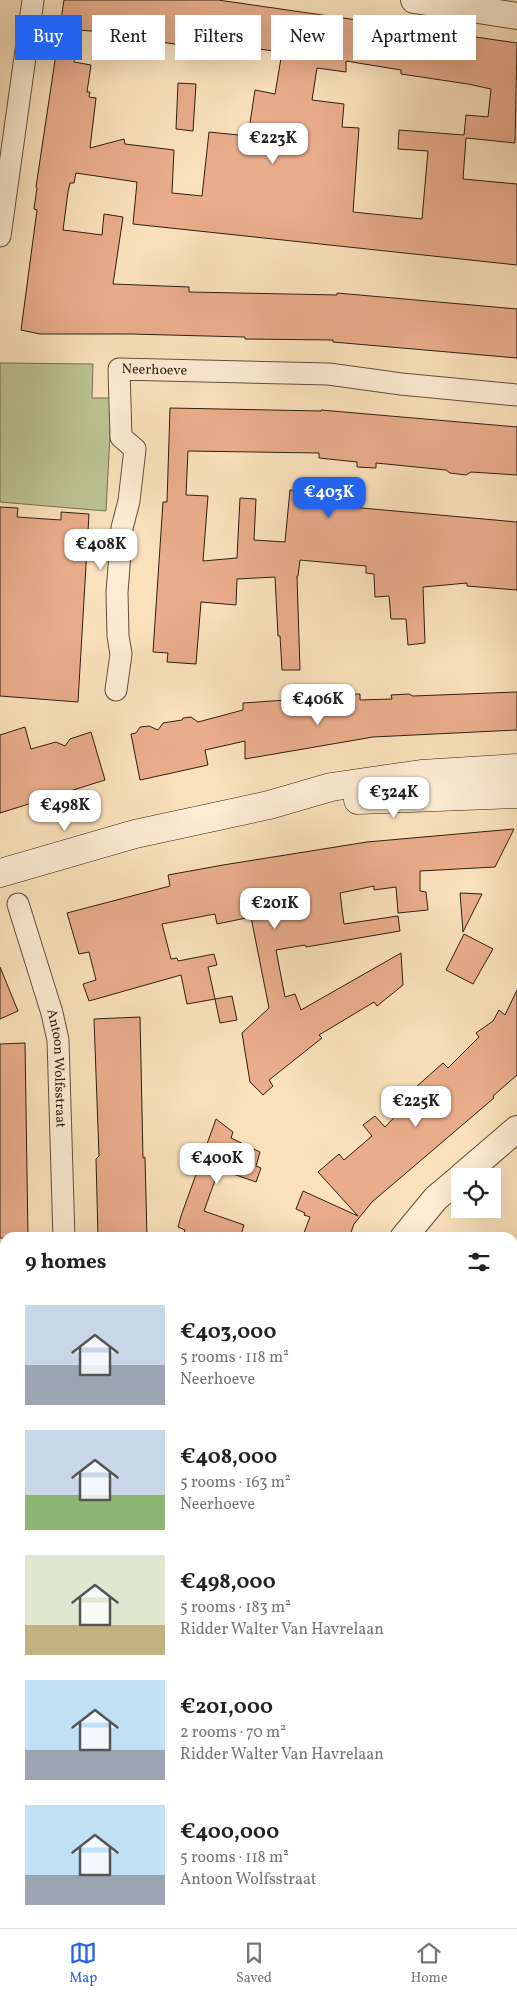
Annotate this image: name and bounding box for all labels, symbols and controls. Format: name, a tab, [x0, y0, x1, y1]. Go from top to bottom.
chip: Buy	[15, 15, 82, 60]
chip: Rent	[92, 15, 165, 60]
chip: Filters	[175, 15, 261, 60]
chip: New	[271, 15, 343, 60]
chip: Apartment	[353, 15, 476, 60]
pin: €223K	[238, 122, 308, 165]
text: €223K	[249, 128, 297, 150]
street label: Neerhoeve	[121, 360, 188, 380]
pin: €403K	[294, 476, 364, 519]
text: €403K	[304, 482, 354, 504]
pin: €408K	[66, 528, 136, 571]
text: €408K	[75, 534, 127, 556]
pin: €406K	[283, 684, 353, 726]
text: €406K	[292, 689, 344, 711]
pin: €324K	[359, 776, 429, 819]
text: €324K	[369, 782, 419, 804]
pin: €498K	[30, 790, 100, 832]
text: €498K	[40, 795, 90, 817]
pin: €201K	[240, 888, 310, 930]
text: €201K	[251, 893, 299, 915]
street label: Antoon Wolfsstraat	[42, 1007, 70, 1128]
pin: €225K	[381, 1086, 451, 1128]
text: €225K	[392, 1091, 440, 1113]
pin: €400K	[182, 1142, 252, 1185]
text: €400K	[191, 1148, 243, 1170]
map controls	[451, 1168, 501, 1218]
button: locate	[451, 1168, 501, 1218]
text: 9 homes	[25, 1248, 106, 1277]
icon: filters	[465, 1248, 493, 1276]
text: €403,000	[180, 1318, 276, 1347]
icon: home	[65, 1325, 125, 1385]
text: 5 rooms · 118 m²	[180, 1347, 289, 1369]
text: Neerhoeve	[180, 1369, 255, 1391]
text: €408,000	[180, 1443, 277, 1472]
icon: home	[65, 1450, 125, 1510]
text: 5 rooms · 163 m²	[180, 1472, 291, 1494]
text: Neerhoeve	[180, 1494, 255, 1516]
text: €498,000	[180, 1568, 276, 1597]
icon: home	[65, 1575, 125, 1635]
text: 5 rooms · 183 m²	[180, 1597, 291, 1619]
text: Ridder Walter Van Havrelaan	[180, 1619, 384, 1641]
text: €201,000	[180, 1693, 273, 1722]
icon: home	[65, 1700, 125, 1760]
text: 2 rooms · 70 m²	[180, 1722, 286, 1744]
text: Ridder Walter Van Havrelaan	[180, 1744, 384, 1766]
text: €400,000	[180, 1818, 279, 1847]
icon: home	[65, 1825, 125, 1885]
text: 5 rooms · 118 m²	[180, 1847, 289, 1869]
text: Antoon Wolfsstraat	[180, 1869, 316, 1891]
tab: Map	[69, 1939, 97, 1988]
tab: Saved	[236, 1939, 272, 1988]
tab: Home	[411, 1939, 448, 1988]

